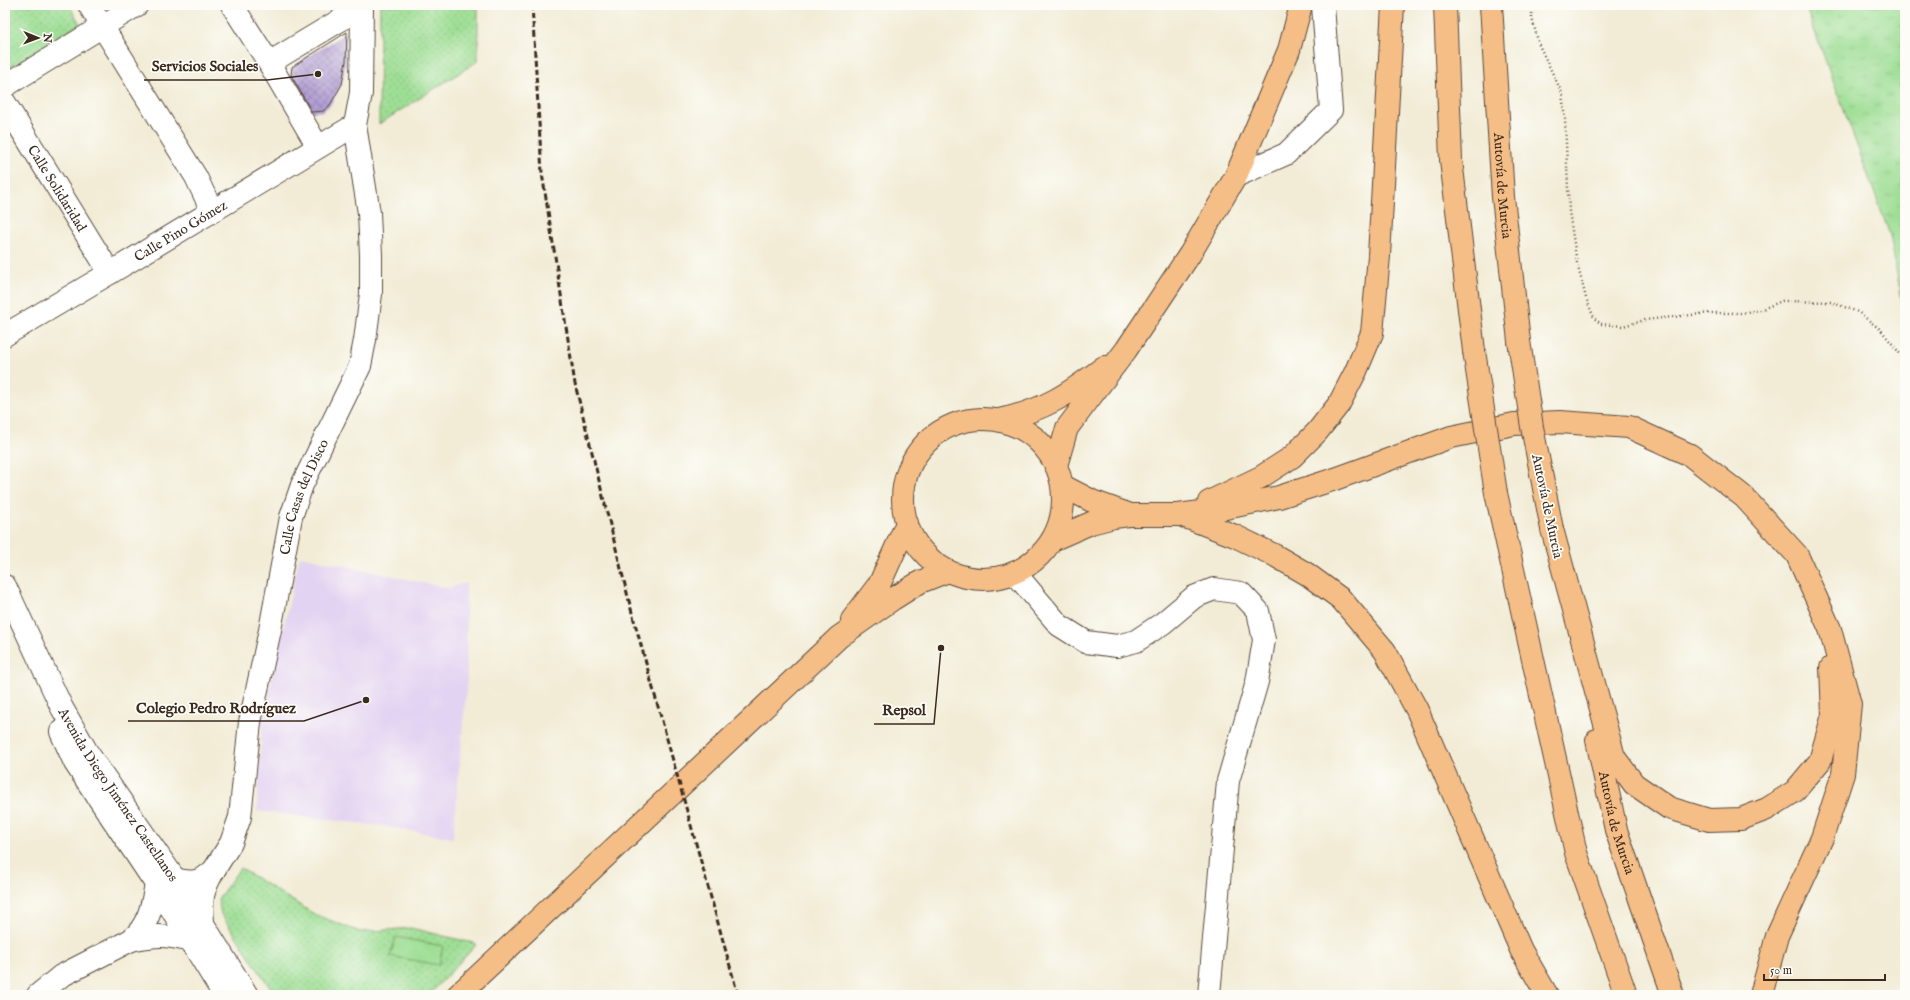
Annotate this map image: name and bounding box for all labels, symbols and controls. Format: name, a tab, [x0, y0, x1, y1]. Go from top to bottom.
north arrow	[18, 18, 58, 58]
text: N	[40, 32, 54, 44]
callout: Servicios Sociales	[144, 53, 267, 80]
text: Servicios Sociales	[152, 57, 259, 76]
street label: Autovía de Murcia	[1489, 131, 1516, 241]
street label: Calle Solidaridad	[23, 142, 91, 236]
street label: Calle Pino Gómez	[131, 196, 231, 266]
street label: Calle Casas del Disco	[276, 436, 333, 556]
street label: Autovía de Murcia	[1527, 451, 1567, 561]
callout: Colegio Pedro Rodríguez	[128, 694, 304, 721]
callout: Repsol	[874, 697, 934, 724]
text: Colegio Pedro Rodríguez	[136, 699, 296, 718]
text: Repsol	[882, 701, 927, 720]
street label: Avenida Diego Jiménez Castellanos	[53, 704, 182, 885]
street label: Autovía de Murcia	[1594, 769, 1639, 878]
scale bar	[1764, 956, 1885, 982]
text: 50 m	[1770, 963, 1792, 978]

